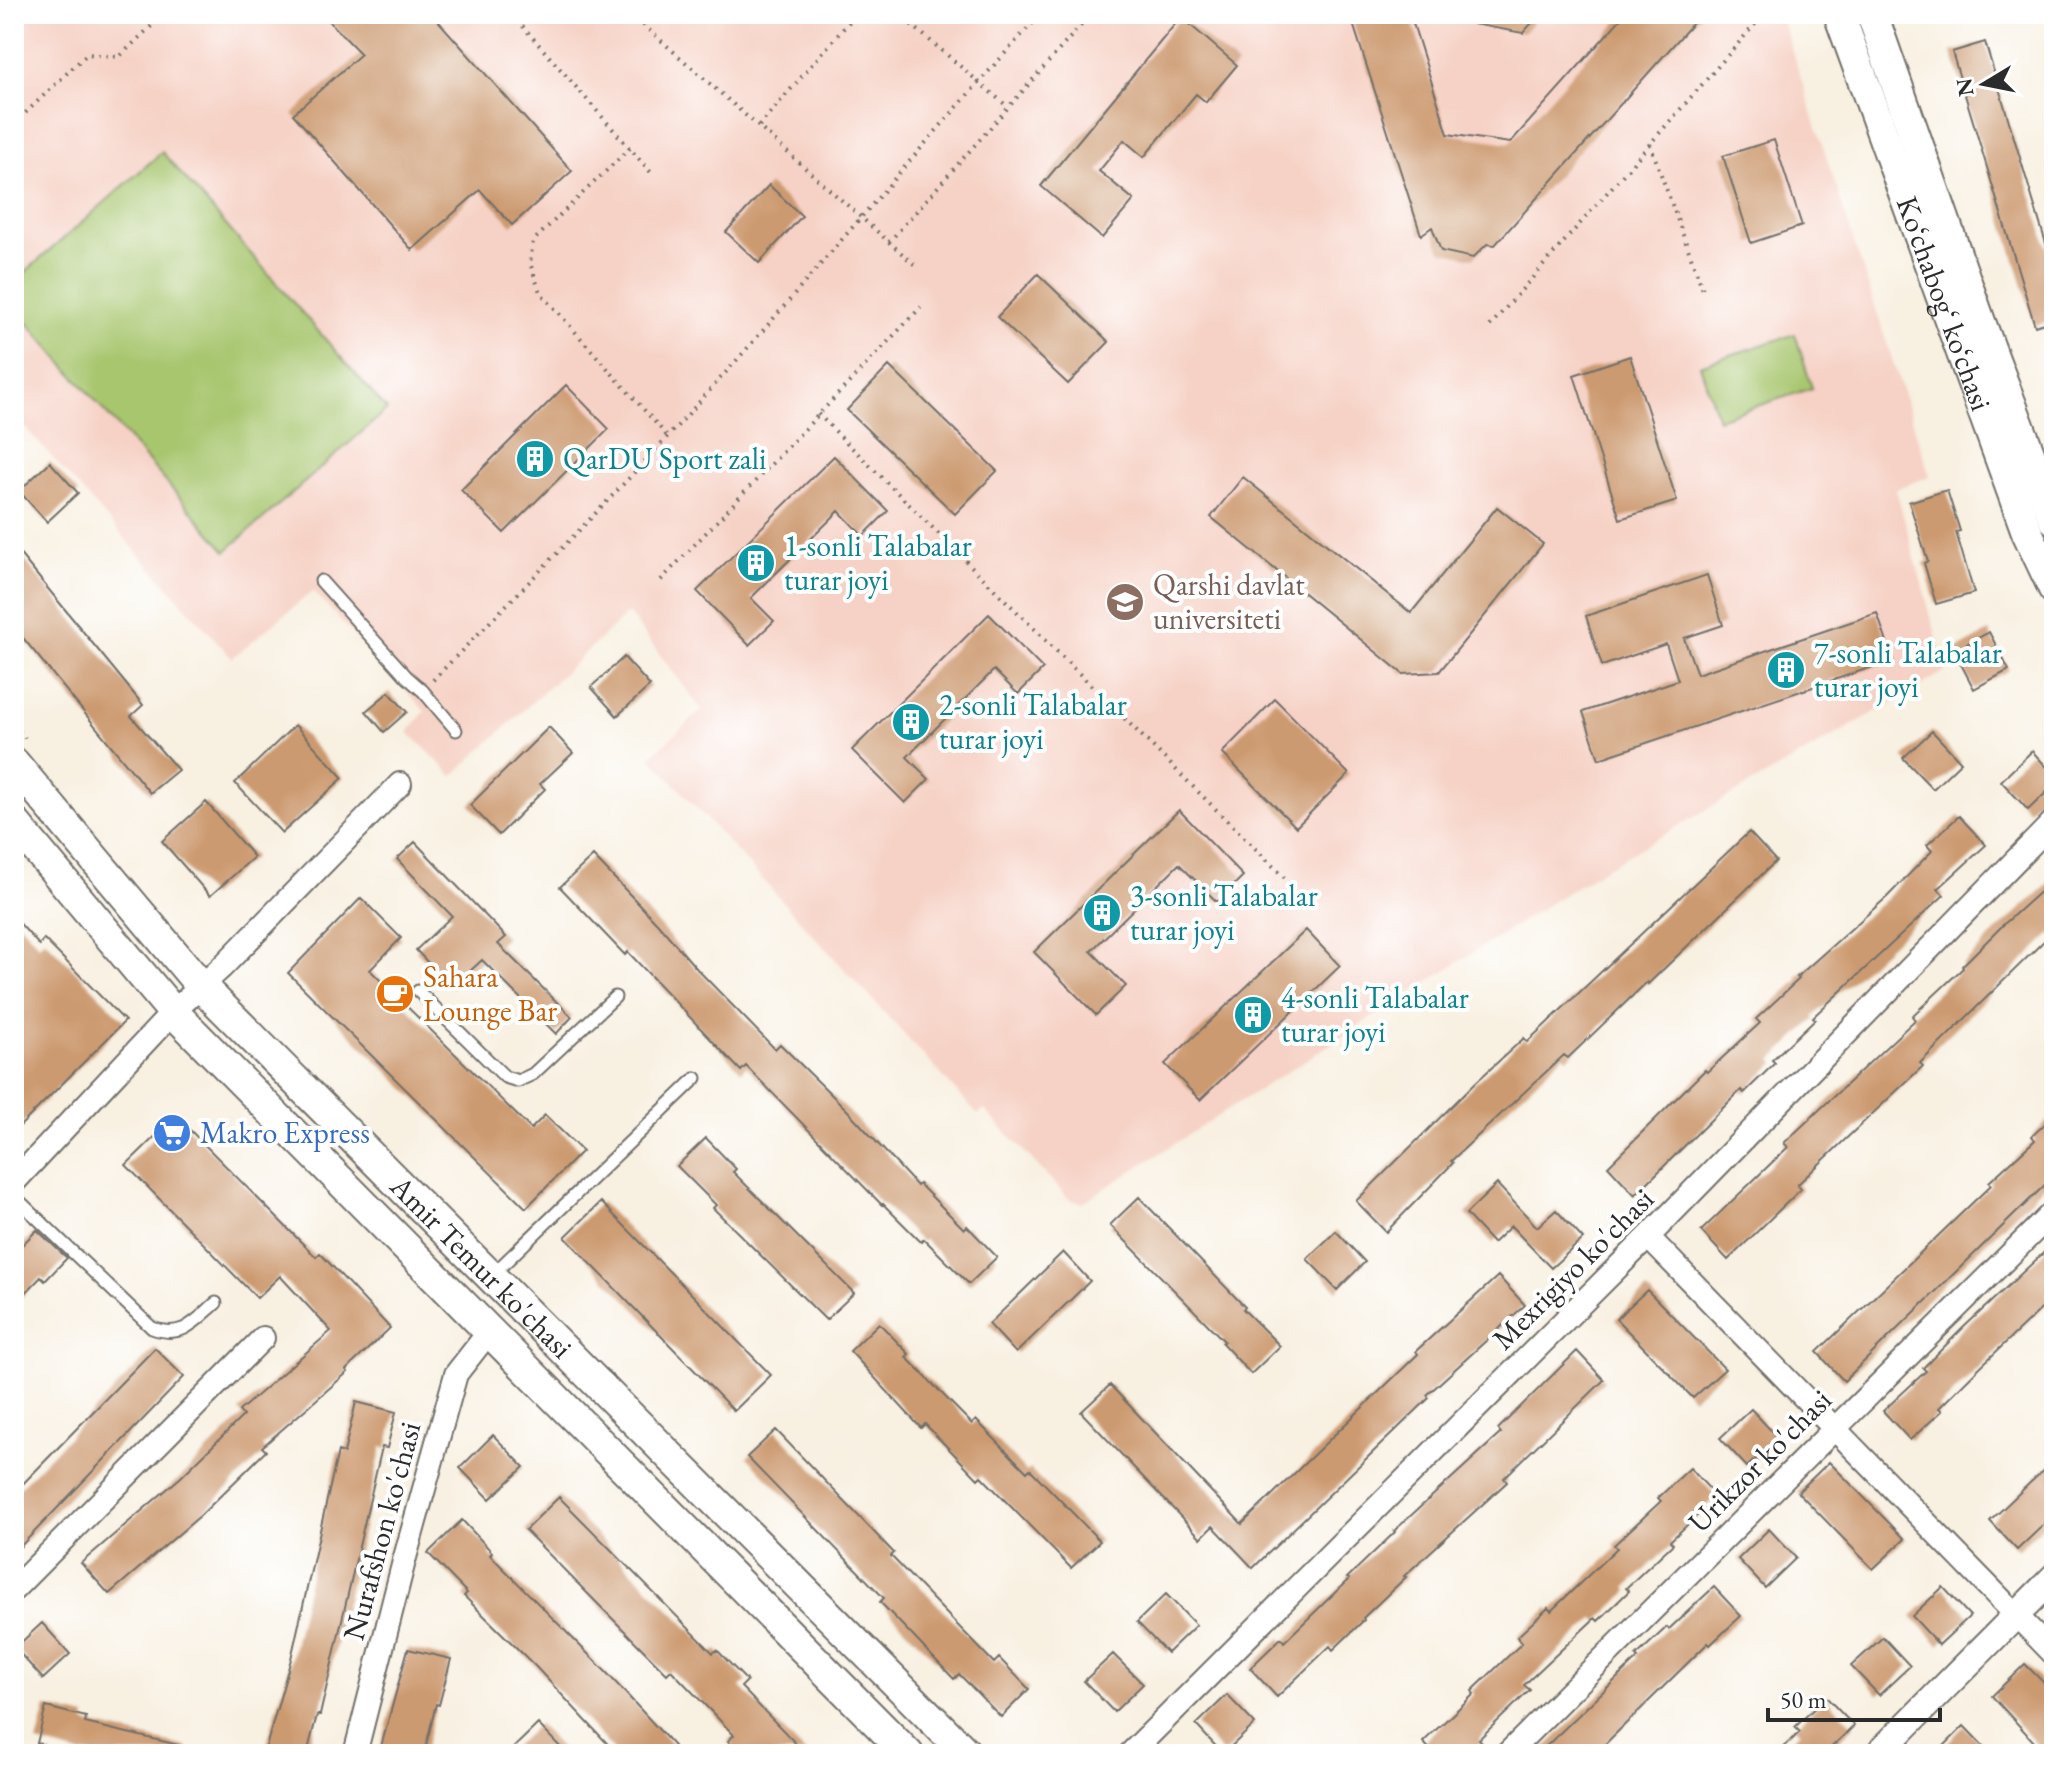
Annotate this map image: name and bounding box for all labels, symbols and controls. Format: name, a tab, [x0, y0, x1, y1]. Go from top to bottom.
north arrow	[1944, 44, 2024, 124]
text: N	[1949, 76, 1981, 99]
street label: Ko‘chabog‘ ko‘chasi	[1888, 191, 2001, 416]
building icon: QarDU Sport zali	[514, 438, 556, 480]
place label: QarDU Sport zali	[563, 439, 766, 478]
place label: 1-sonli Talabalar turar joyi	[784, 526, 972, 599]
building icon: 1-sonli Talabalar turar joyi	[735, 542, 777, 584]
place label: Qarshi davlat universiteti	[1153, 565, 1305, 638]
school or university icon: Qarshi davlat universiteti	[1104, 581, 1146, 623]
place label: 7-sonli Talabalar turar joyi	[1814, 633, 2002, 706]
building icon: 7-sonli Talabalar turar joyi	[1765, 649, 1807, 691]
place label: 2-sonli Talabalar turar joyi	[939, 685, 1127, 758]
building icon: 2-sonli Talabalar turar joyi	[890, 701, 932, 743]
place label: 3-sonli Talabalar turar joyi	[1130, 876, 1318, 949]
building icon: 3-sonli Talabalar turar joyi	[1081, 892, 1123, 934]
place label: Sahara Lounge Bar	[423, 957, 557, 1030]
cafe icon: Sahara Lounge Bar	[374, 973, 416, 1015]
place label: 4-sonli Talabalar turar joyi	[1281, 978, 1469, 1051]
building icon: 4-sonli Talabalar turar joyi	[1232, 994, 1274, 1036]
supermarket icon: Makro Express	[151, 1112, 193, 1154]
place label: Makro Express	[200, 1113, 370, 1152]
street label: Amir Temur ko'chasi	[381, 1166, 581, 1367]
street label: Mexrigiyo ko'chasi	[1483, 1179, 1662, 1358]
street label: Urikzor ko'chasi	[1680, 1381, 1840, 1541]
street label: Nurafshon ko'chasi	[334, 1417, 429, 1644]
scale bar	[1768, 1672, 1940, 1722]
text: 50 m	[1780, 1684, 1827, 1715]

